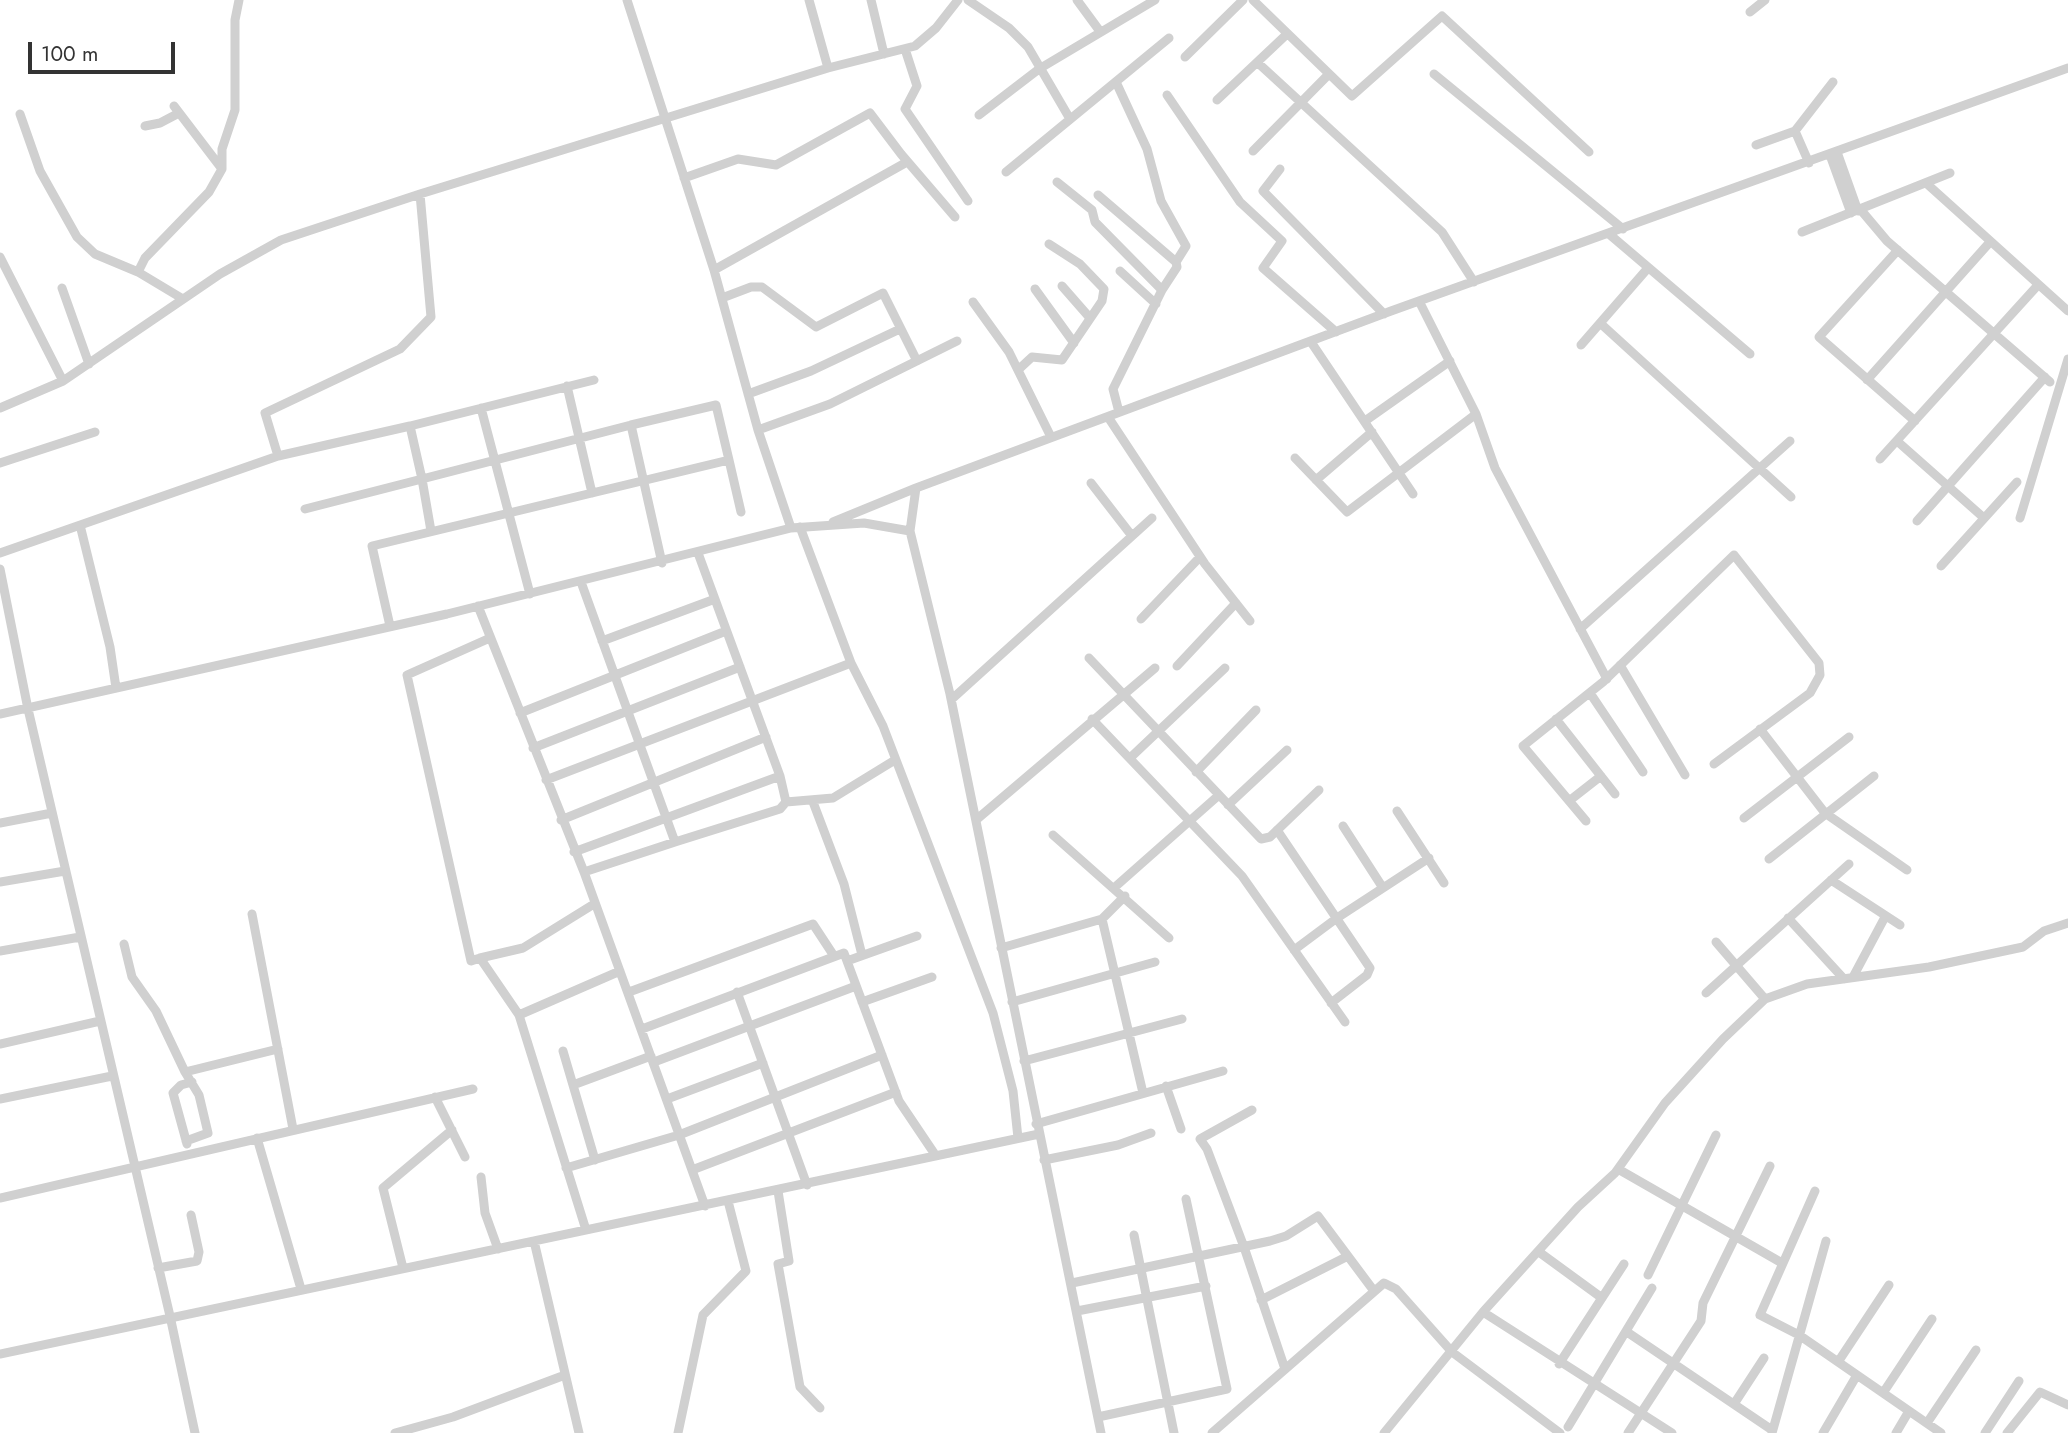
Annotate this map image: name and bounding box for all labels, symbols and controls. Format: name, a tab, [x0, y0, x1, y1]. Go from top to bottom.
scale bar	[32, 28, 178, 72]
text: 100 m	[41, 39, 98, 69]

